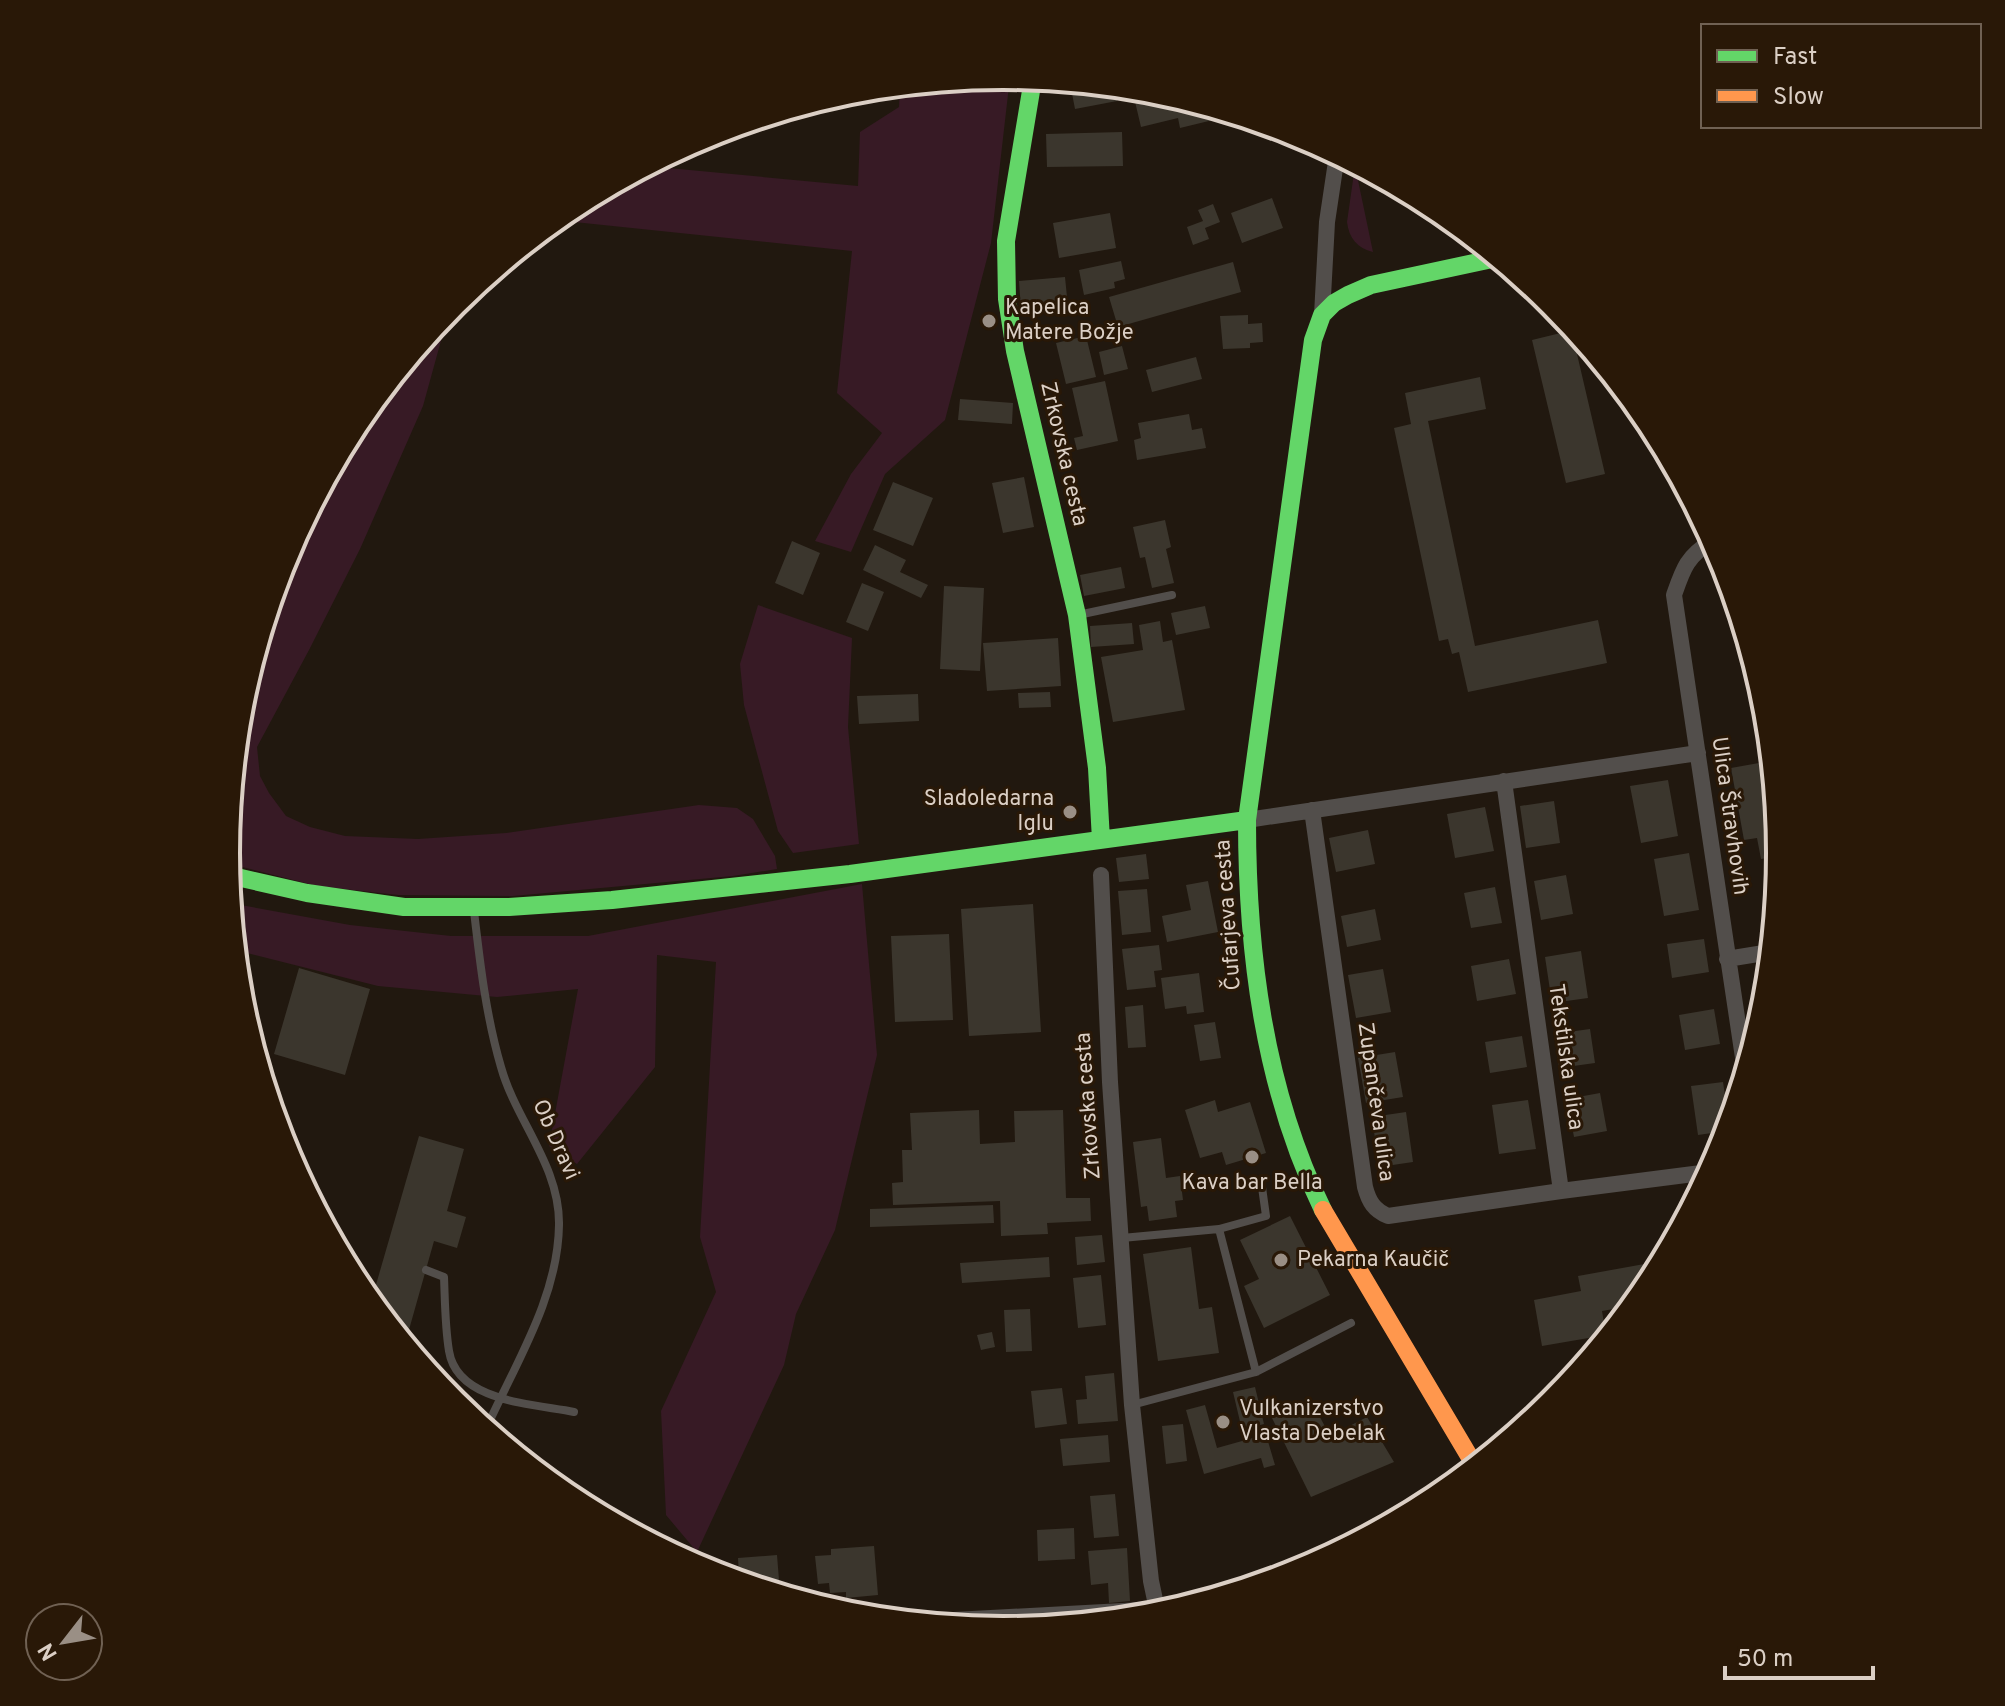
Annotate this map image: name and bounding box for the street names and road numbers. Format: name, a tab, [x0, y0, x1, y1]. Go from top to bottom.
street label: Zrkovska cesta	[1033, 379, 1093, 529]
street label: Ulica Štravhovih	[1705, 735, 1756, 897]
street label: Čufarjeva cesta	[1207, 839, 1248, 992]
street label: Tekstilska ulica	[1541, 982, 1589, 1132]
street label: Zupančeva ulica	[1350, 1021, 1400, 1183]
street label: Zrkovska cesta	[1070, 1031, 1108, 1181]
street label: Ob Dravi	[525, 1096, 585, 1184]

